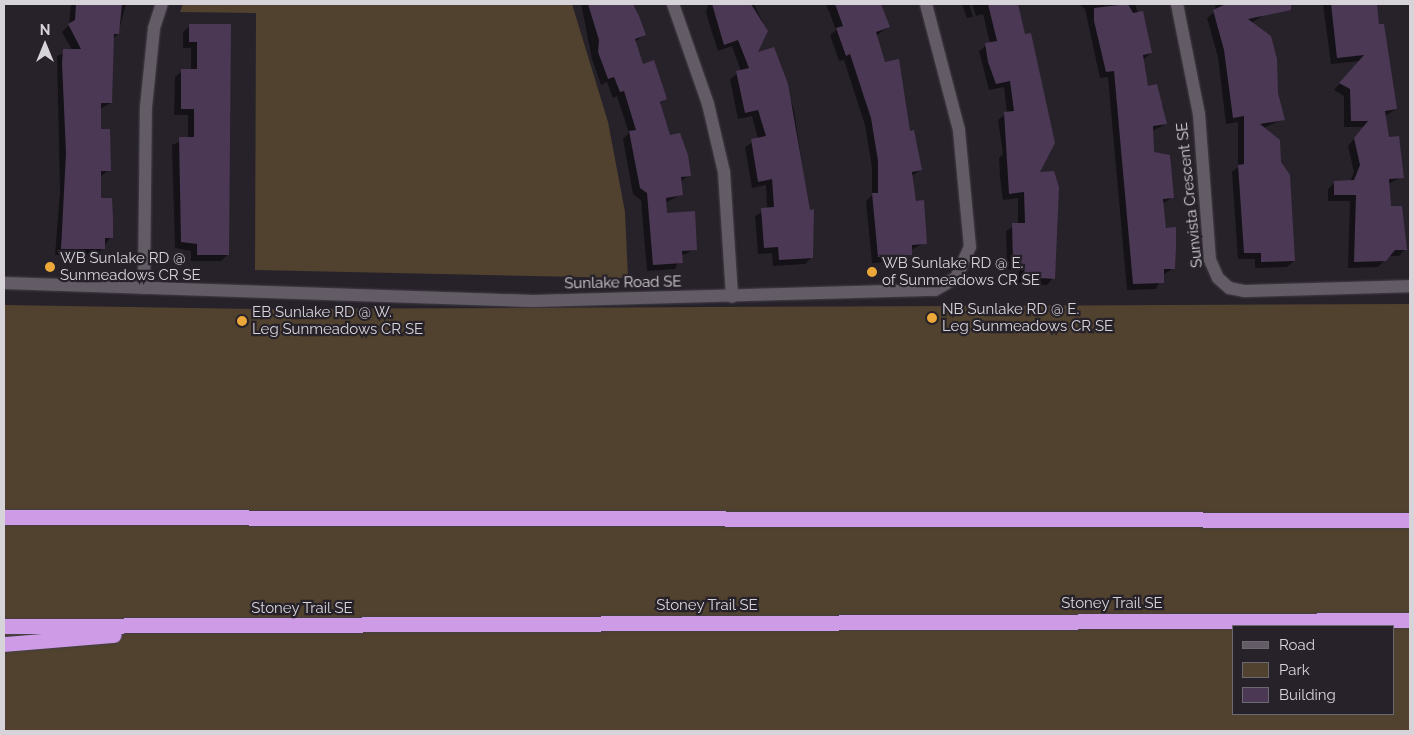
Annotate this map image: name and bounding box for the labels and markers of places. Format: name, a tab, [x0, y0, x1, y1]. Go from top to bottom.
place label: WB Sunlake RD @ Sunmeadows CR SE	[60, 249, 201, 284]
place label: WB Sunlake RD @ E. of Sunmeadows CR SE	[882, 254, 1040, 289]
marker: WB Sunlake RD @ Sunmeadows CR SE	[44, 261, 56, 273]
marker: WB Sunlake RD @ E. of Sunmeadows CR SE	[866, 266, 878, 278]
place label: NB Sunlake RD @ E. Leg Sunmeadows CR SE	[942, 300, 1113, 335]
place label: EB Sunlake RD @ W. Leg Sunmeadows CR SE	[252, 303, 423, 338]
marker: NB Sunlake RD @ E. Leg Sunmeadows CR SE	[926, 312, 938, 324]
marker: EB Sunlake RD @ W. Leg Sunmeadows CR SE	[236, 315, 248, 327]

